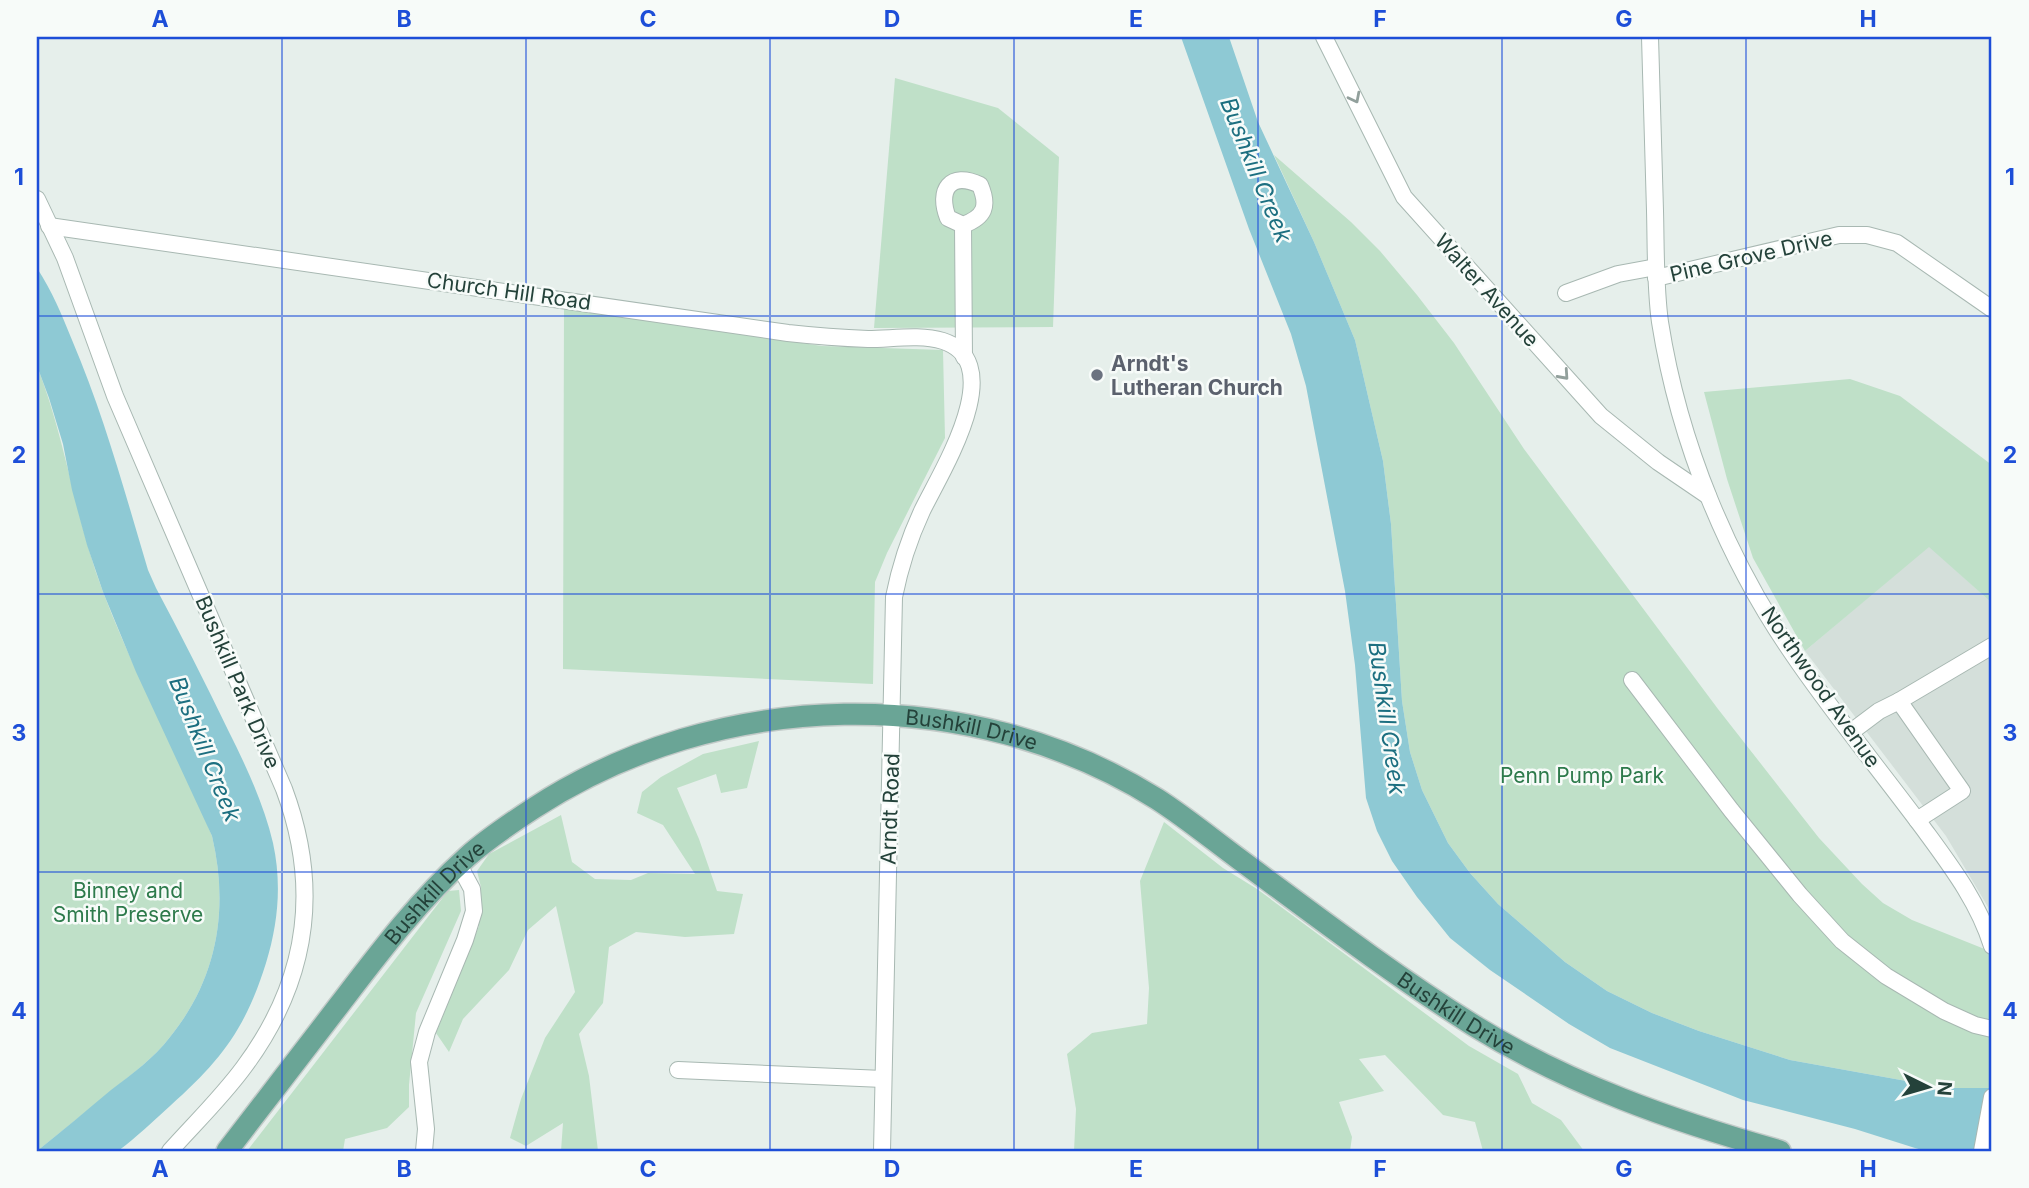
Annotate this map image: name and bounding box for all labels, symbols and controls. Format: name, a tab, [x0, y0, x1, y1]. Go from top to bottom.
text: A	[151, 5, 169, 33]
text: B	[396, 5, 412, 33]
text: C	[639, 5, 657, 33]
text: D	[884, 5, 900, 33]
text: E	[1129, 5, 1143, 33]
text: F	[1373, 5, 1387, 33]
text: G	[1615, 5, 1633, 33]
text: H	[1859, 5, 1877, 33]
one-way arrow	[1346, 91, 1360, 103]
water label: Bushkill Creek	[1214, 93, 1298, 247]
text: 1	[14, 163, 24, 191]
text: 1	[2005, 163, 2015, 191]
street label: Pine Grove Drive	[1667, 225, 1835, 287]
street label: Walter Avenue	[1430, 228, 1544, 352]
street label: Church Hill Road	[425, 267, 593, 315]
place label: Arndt's Lutheran Church	[1111, 351, 1283, 400]
marker: Arndt's Lutheran Church	[1089, 367, 1105, 383]
one-way arrow	[1556, 367, 1568, 380]
text: 2	[12, 441, 26, 469]
text: 2	[2003, 441, 2017, 469]
street label: Bushkill Park Drive	[190, 592, 286, 772]
street label: Northwood Avenue	[1756, 602, 1886, 772]
water label: Bushkill Creek	[1362, 640, 1412, 797]
water label: Bushkill Creek	[163, 672, 247, 826]
street label: Bushkill Drive	[904, 704, 1041, 755]
text: 3	[12, 719, 26, 747]
text: 3	[2003, 719, 2017, 747]
street label: Arndt Road	[876, 753, 904, 865]
park label: Penn Pump Park	[1500, 763, 1665, 788]
street label: Bushkill Drive	[379, 835, 490, 949]
park label: Binney and Smith Preserve	[53, 878, 203, 927]
street label: Bushkill Drive	[1393, 966, 1520, 1059]
text: 4	[11, 997, 27, 1025]
text: 4	[2002, 997, 2018, 1025]
north arrow	[1892, 1052, 1962, 1122]
text: N	[1932, 1080, 1957, 1097]
text: A	[151, 1155, 169, 1183]
text: B	[396, 1155, 412, 1183]
text: C	[639, 1155, 657, 1183]
text: D	[884, 1155, 900, 1183]
text: E	[1129, 1155, 1143, 1183]
text: F	[1373, 1155, 1387, 1183]
text: G	[1615, 1155, 1633, 1183]
text: H	[1859, 1155, 1877, 1183]

